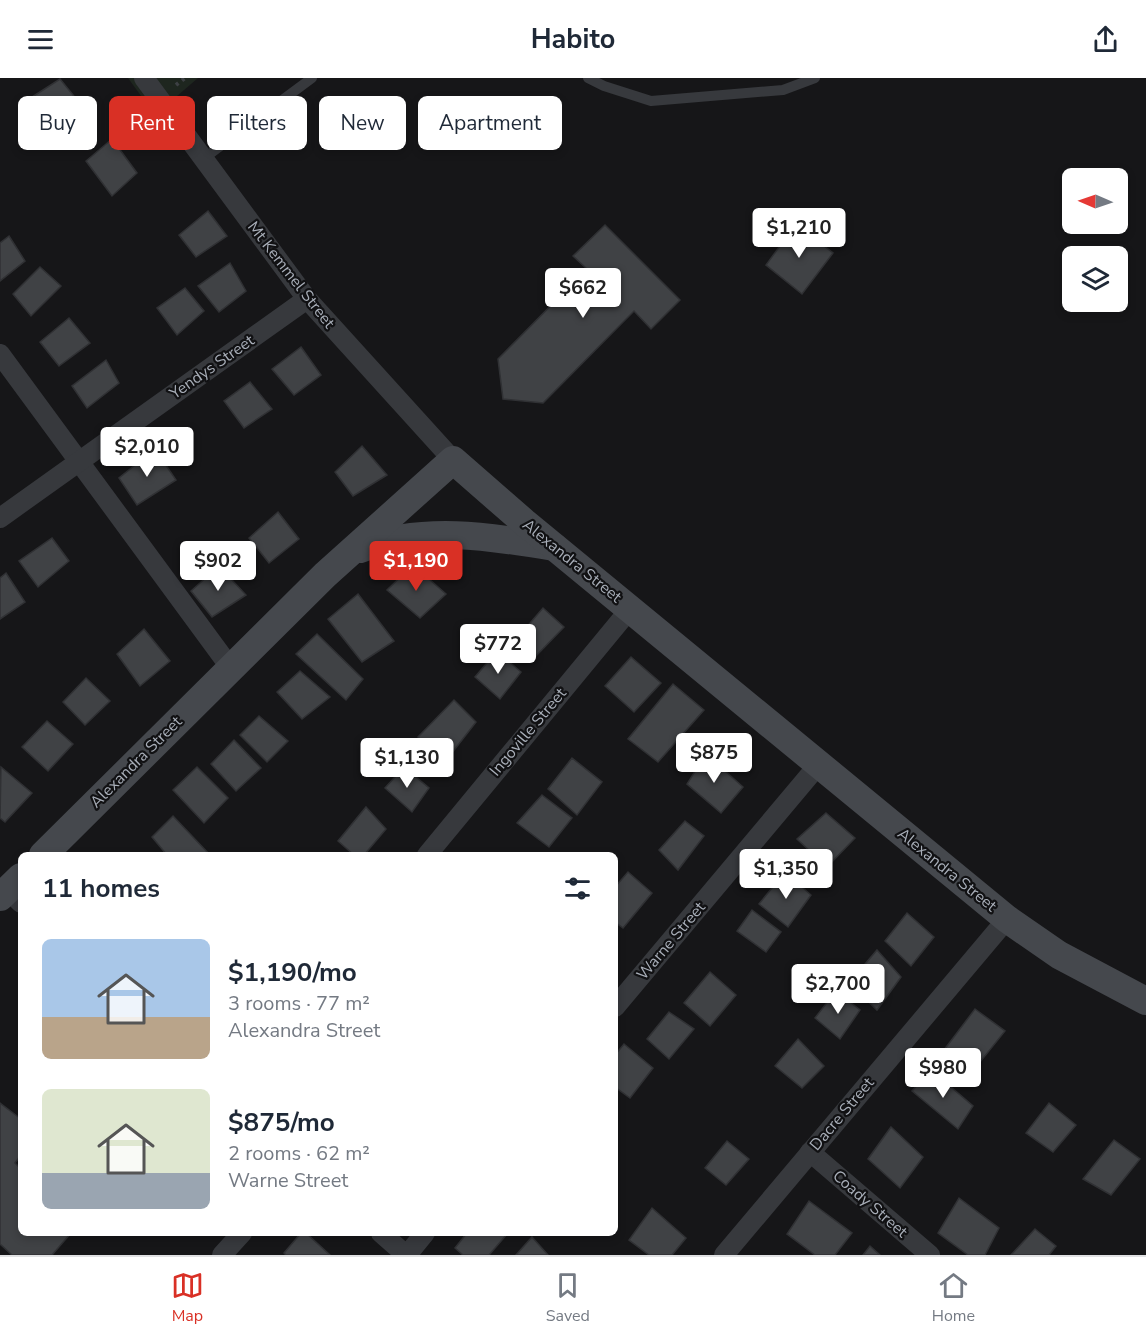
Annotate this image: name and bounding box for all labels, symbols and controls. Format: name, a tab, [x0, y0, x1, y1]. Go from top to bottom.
text: Habito	[531, 21, 615, 58]
icon: menu	[24, 23, 57, 56]
icon: share	[1089, 23, 1122, 56]
chip: Buy	[18, 96, 97, 150]
chip: Rent	[109, 96, 195, 150]
chip: Filters	[207, 96, 307, 150]
chip: New	[319, 96, 406, 150]
chip: Apartment	[418, 96, 562, 150]
north arrow	[1062, 168, 1128, 234]
map controls	[1062, 168, 1128, 312]
pin: $1,210	[750, 208, 848, 259]
text: $1,210	[767, 214, 831, 241]
street label: Mt Kemmel Street	[242, 217, 340, 333]
button: layers	[1062, 246, 1128, 312]
pin: $662	[547, 268, 619, 319]
text: $662	[559, 274, 607, 301]
street label: Yendys Street	[164, 329, 259, 405]
pin: $2,010	[98, 427, 196, 478]
text: $2,010	[115, 433, 179, 460]
street label: Alexandra Street	[518, 514, 627, 608]
pin: $902	[182, 541, 254, 592]
pin: $1,190	[367, 541, 465, 592]
text: $902	[194, 547, 242, 574]
text: $1,190	[384, 547, 448, 574]
pin: $772	[462, 624, 534, 675]
text: $772	[474, 630, 522, 657]
street label: Ingoville Street	[485, 683, 572, 781]
street label: Alexandra Street	[85, 711, 187, 813]
pin: $875	[678, 733, 750, 784]
pin: $1,130	[358, 738, 456, 789]
text: $875	[690, 739, 738, 766]
text: $1,130	[375, 744, 439, 771]
street label: Alexandra Street	[893, 823, 1002, 917]
pin: $1,350	[737, 849, 835, 900]
text: $1,350	[754, 855, 818, 882]
text: 11 homes	[42, 871, 160, 906]
icon: filters	[561, 872, 594, 905]
street label: Warne Street	[632, 897, 711, 985]
text: $1,190/mo	[228, 955, 357, 990]
icon: home	[90, 963, 162, 1035]
pin: $2,700	[789, 964, 887, 1015]
text: $2,700	[806, 970, 870, 997]
text: 3 rooms · 77 m²	[228, 990, 370, 1017]
text: Alexandra Street	[228, 1017, 380, 1044]
pin: $980	[907, 1048, 979, 1099]
text: $980	[919, 1054, 967, 1081]
street label: Dacre Street	[805, 1072, 879, 1155]
text: $875/mo	[228, 1105, 335, 1140]
icon: home	[90, 1113, 162, 1185]
text: 2 rooms · 62 m²	[228, 1140, 370, 1167]
street label: Coady Street	[828, 1165, 913, 1243]
text: Warne Street	[228, 1167, 348, 1194]
tab: Map	[171, 1269, 204, 1327]
tab: Saved	[546, 1269, 590, 1327]
tab: Home	[932, 1269, 975, 1327]

